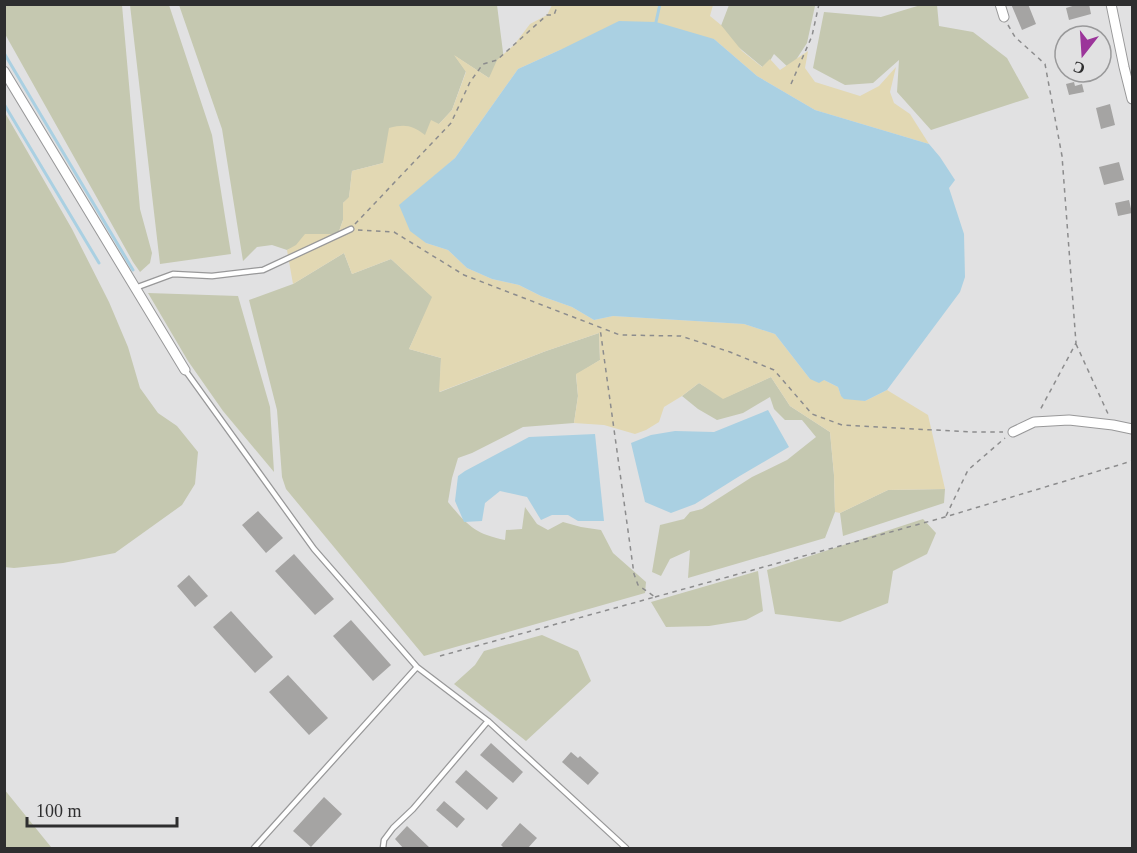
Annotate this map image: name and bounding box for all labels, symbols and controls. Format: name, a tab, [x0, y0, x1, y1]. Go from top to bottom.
north arrow	[1053, 24, 1113, 84]
text: С	[1071, 58, 1087, 78]
scale bar	[27, 790, 177, 828]
text: 100 m	[36, 801, 82, 821]

